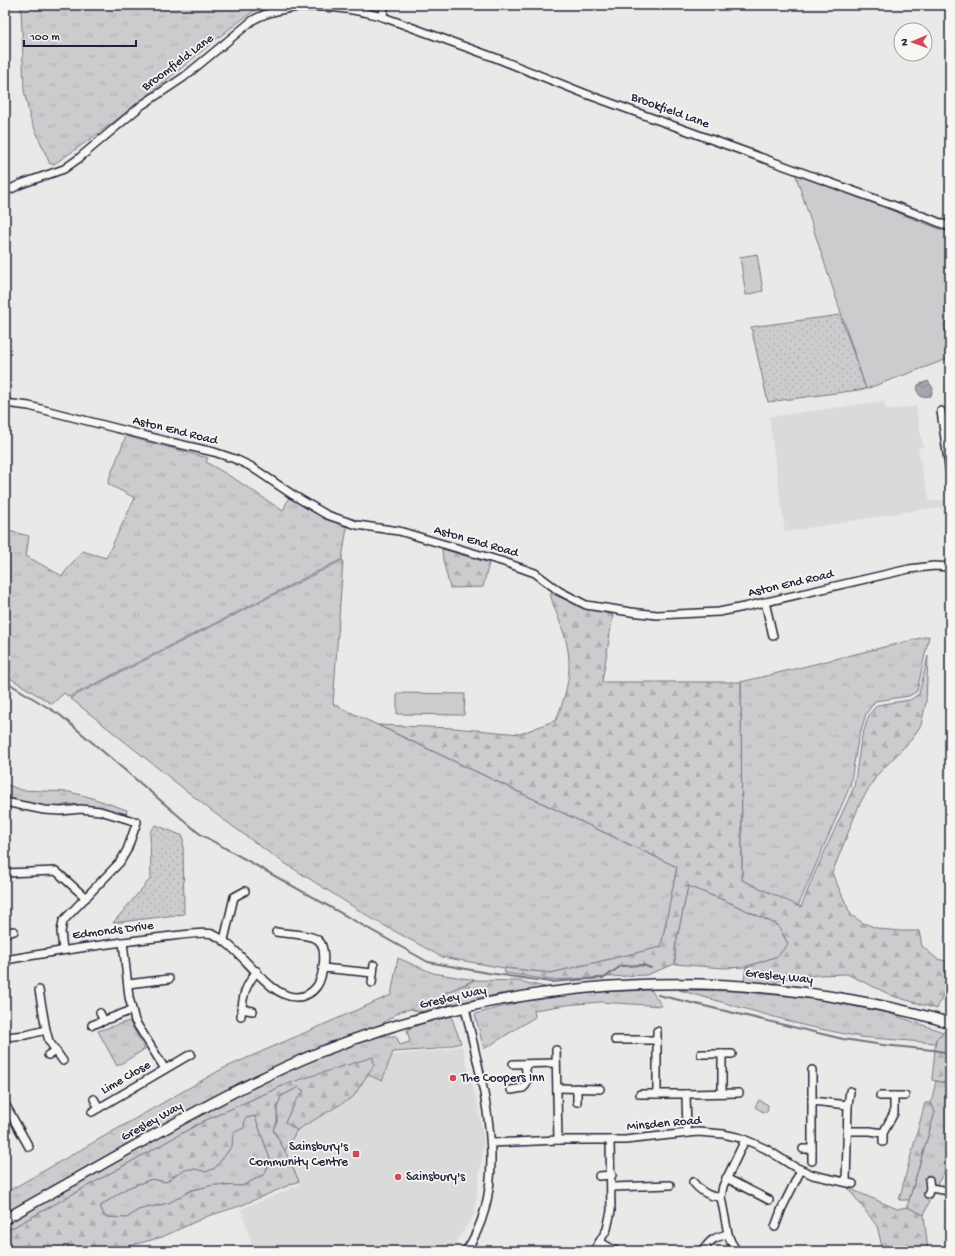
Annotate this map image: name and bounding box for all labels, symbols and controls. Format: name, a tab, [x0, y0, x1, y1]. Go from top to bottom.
scale bar	[24, 22, 136, 48]
north arrow	[893, 22, 933, 62]
text: 100 m	[29, 31, 60, 45]
street label: Broomfield Lane	[138, 31, 217, 95]
text: N	[899, 38, 911, 46]
street label: Brookfield Lane	[628, 90, 712, 132]
street label: Aston End Road	[131, 413, 220, 449]
street label: Aston End Road	[432, 523, 521, 562]
street label: Aston End Road	[747, 567, 836, 601]
street label: Edmonds Drive	[72, 919, 155, 943]
street label: Gresley Way	[744, 966, 814, 988]
street label: Gresley Way	[418, 983, 488, 1013]
street label: Lime Close	[99, 1058, 154, 1098]
place label: The Coopers Inn	[460, 1071, 545, 1086]
marker: The Coopers Inn	[448, 1073, 458, 1083]
street label: Gresley Way	[119, 1099, 186, 1145]
street label: Minsden Road	[626, 1113, 703, 1135]
place label: Sainsbury's Community Centre	[249, 1140, 349, 1170]
marker: Sainsbury's Community Centre	[351, 1149, 361, 1159]
place label: Sainsbury's	[406, 1170, 466, 1185]
marker: Sainsbury's	[393, 1172, 403, 1182]

